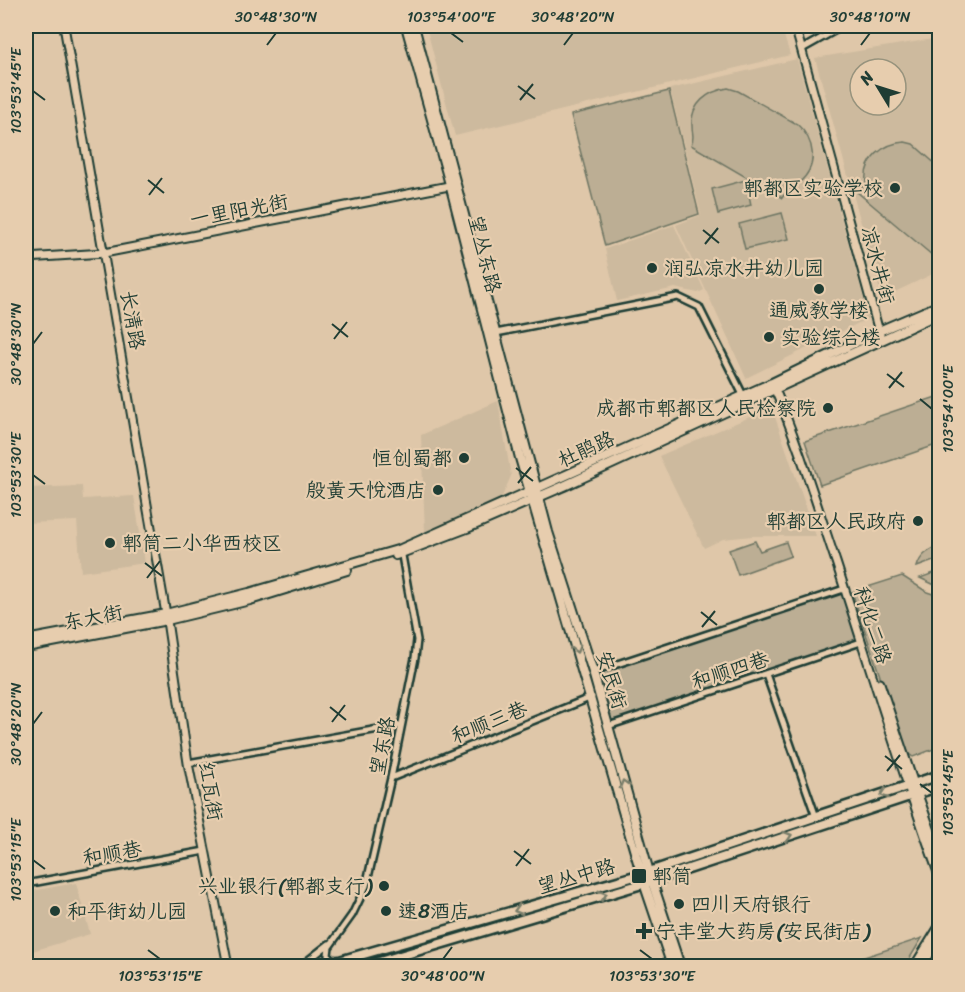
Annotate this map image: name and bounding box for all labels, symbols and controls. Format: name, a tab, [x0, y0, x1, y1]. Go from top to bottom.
text: 30°48'30"N	[235, 4, 318, 30]
text: 103°54'00"E	[407, 4, 497, 30]
text: 30°48'20"N	[532, 4, 615, 30]
text: 30°48'10"N	[830, 4, 911, 30]
text: 103°53'45"E	[3, 46, 29, 134]
north arrow	[848, 57, 908, 117]
text: N	[851, 64, 882, 92]
place label: 郫都区实验学校	[743, 171, 883, 206]
marker: 郫都区实验学校	[888, 181, 902, 195]
street label: 一里阳光街	[187, 184, 292, 237]
street label: 望丛东路	[458, 211, 511, 298]
street label: 凉水井街	[850, 222, 905, 308]
place label: 润弘凉水井幼儿园	[664, 251, 824, 286]
marker: 润弘凉水井幼儿园	[645, 261, 659, 275]
marker: 通威教学楼	[812, 282, 826, 296]
street label: 长清路	[110, 288, 155, 354]
place label: 通威教学楼	[769, 293, 869, 328]
text: 30°48'30"N	[3, 302, 29, 385]
place label: 实验综合楼	[781, 320, 881, 355]
marker: 实验综合楼	[762, 330, 776, 344]
text: 103°54'00"E	[935, 363, 961, 453]
place label: 成都市郫都区人民检察院	[596, 391, 816, 426]
marker: 成都市郫都区人民检察院	[821, 401, 835, 415]
street label: 杜鹃路	[552, 421, 622, 478]
text: 103°53'30"E	[3, 430, 29, 518]
place label: 恒创蜀都	[372, 441, 452, 476]
marker: 恒创蜀都	[457, 451, 471, 465]
place label: 殷黄天悦酒店	[306, 473, 426, 508]
marker: 殷黄天悦酒店	[431, 483, 445, 497]
place label: 郫都区人民政府	[766, 504, 906, 539]
marker: 郫都区人民政府	[911, 514, 925, 528]
place label: 郫筒二小华西校区	[122, 526, 282, 561]
marker: 郫筒二小华西校区	[103, 536, 117, 550]
street label: 科化二路	[844, 582, 902, 670]
street label: 东大街	[60, 595, 126, 640]
street label: 和顺四巷	[687, 641, 775, 699]
one-way arrow	[569, 643, 581, 654]
street label: 安民街	[586, 646, 637, 714]
text: 30°48'20"N	[3, 682, 29, 765]
street label: 和顺三巷	[446, 691, 534, 754]
street label: 望东路	[360, 712, 406, 779]
text: 103°53'45"E	[935, 748, 961, 836]
street label: 红瓦街	[188, 759, 233, 824]
one-way arrow	[619, 779, 632, 789]
one-way arrow	[879, 787, 890, 799]
text: 103°53'15"E	[3, 816, 29, 902]
street label: 和顺巷	[80, 831, 146, 876]
one-way arrow	[782, 831, 793, 843]
street label: 望丛中路	[533, 848, 620, 904]
place label: 郫筒	[652, 859, 692, 894]
marker: 郫筒	[630, 867, 648, 885]
place label: 兴业银行(郫都支行)	[198, 869, 373, 904]
marker: 兴业银行(郫都支行)	[377, 879, 391, 893]
place label: 四川天府银行	[691, 887, 811, 922]
one-way arrow	[597, 890, 608, 902]
place label: 和平街幼儿园	[67, 894, 187, 929]
place label: 速8酒店	[398, 894, 470, 929]
marker: 四川天府银行	[672, 897, 686, 911]
one-way arrow	[513, 903, 524, 915]
marker: 和平街幼儿园	[48, 904, 62, 918]
marker: 速8酒店	[379, 904, 393, 918]
place label: 宁丰堂大药房(安民街店)	[656, 914, 871, 949]
marker: 宁丰堂大药房(安民街店)	[637, 924, 651, 938]
text: 103°53'15"E	[118, 963, 204, 989]
text: 30°48'00"N	[401, 963, 485, 989]
text: 103°53'30"E	[609, 963, 697, 989]

